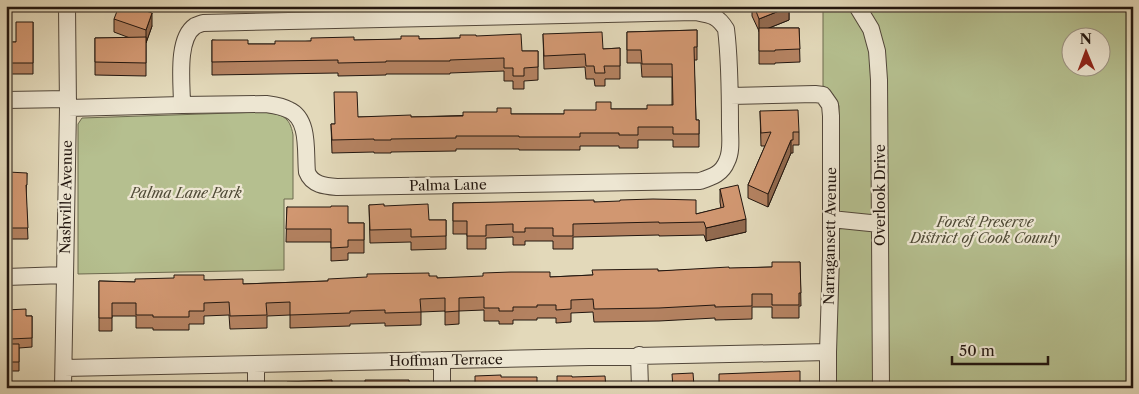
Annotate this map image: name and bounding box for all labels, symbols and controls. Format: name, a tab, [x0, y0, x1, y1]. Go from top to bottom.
north arrow	[1062, 28, 1112, 78]
text: N	[1080, 30, 1092, 48]
street label: Nashville Avenue	[56, 140, 76, 254]
street label: Overlook Drive	[871, 144, 889, 246]
street label: Narragansett Avenue	[820, 167, 840, 305]
street label: Palma Lane	[409, 175, 487, 195]
park label: Palma Lane Park	[129, 184, 243, 202]
park label: Forest Preserve District of Cook County	[909, 213, 1060, 247]
scale bar	[952, 334, 1048, 366]
text: 50 m	[959, 341, 995, 360]
street label: Hoffman Terrace	[389, 350, 503, 370]

